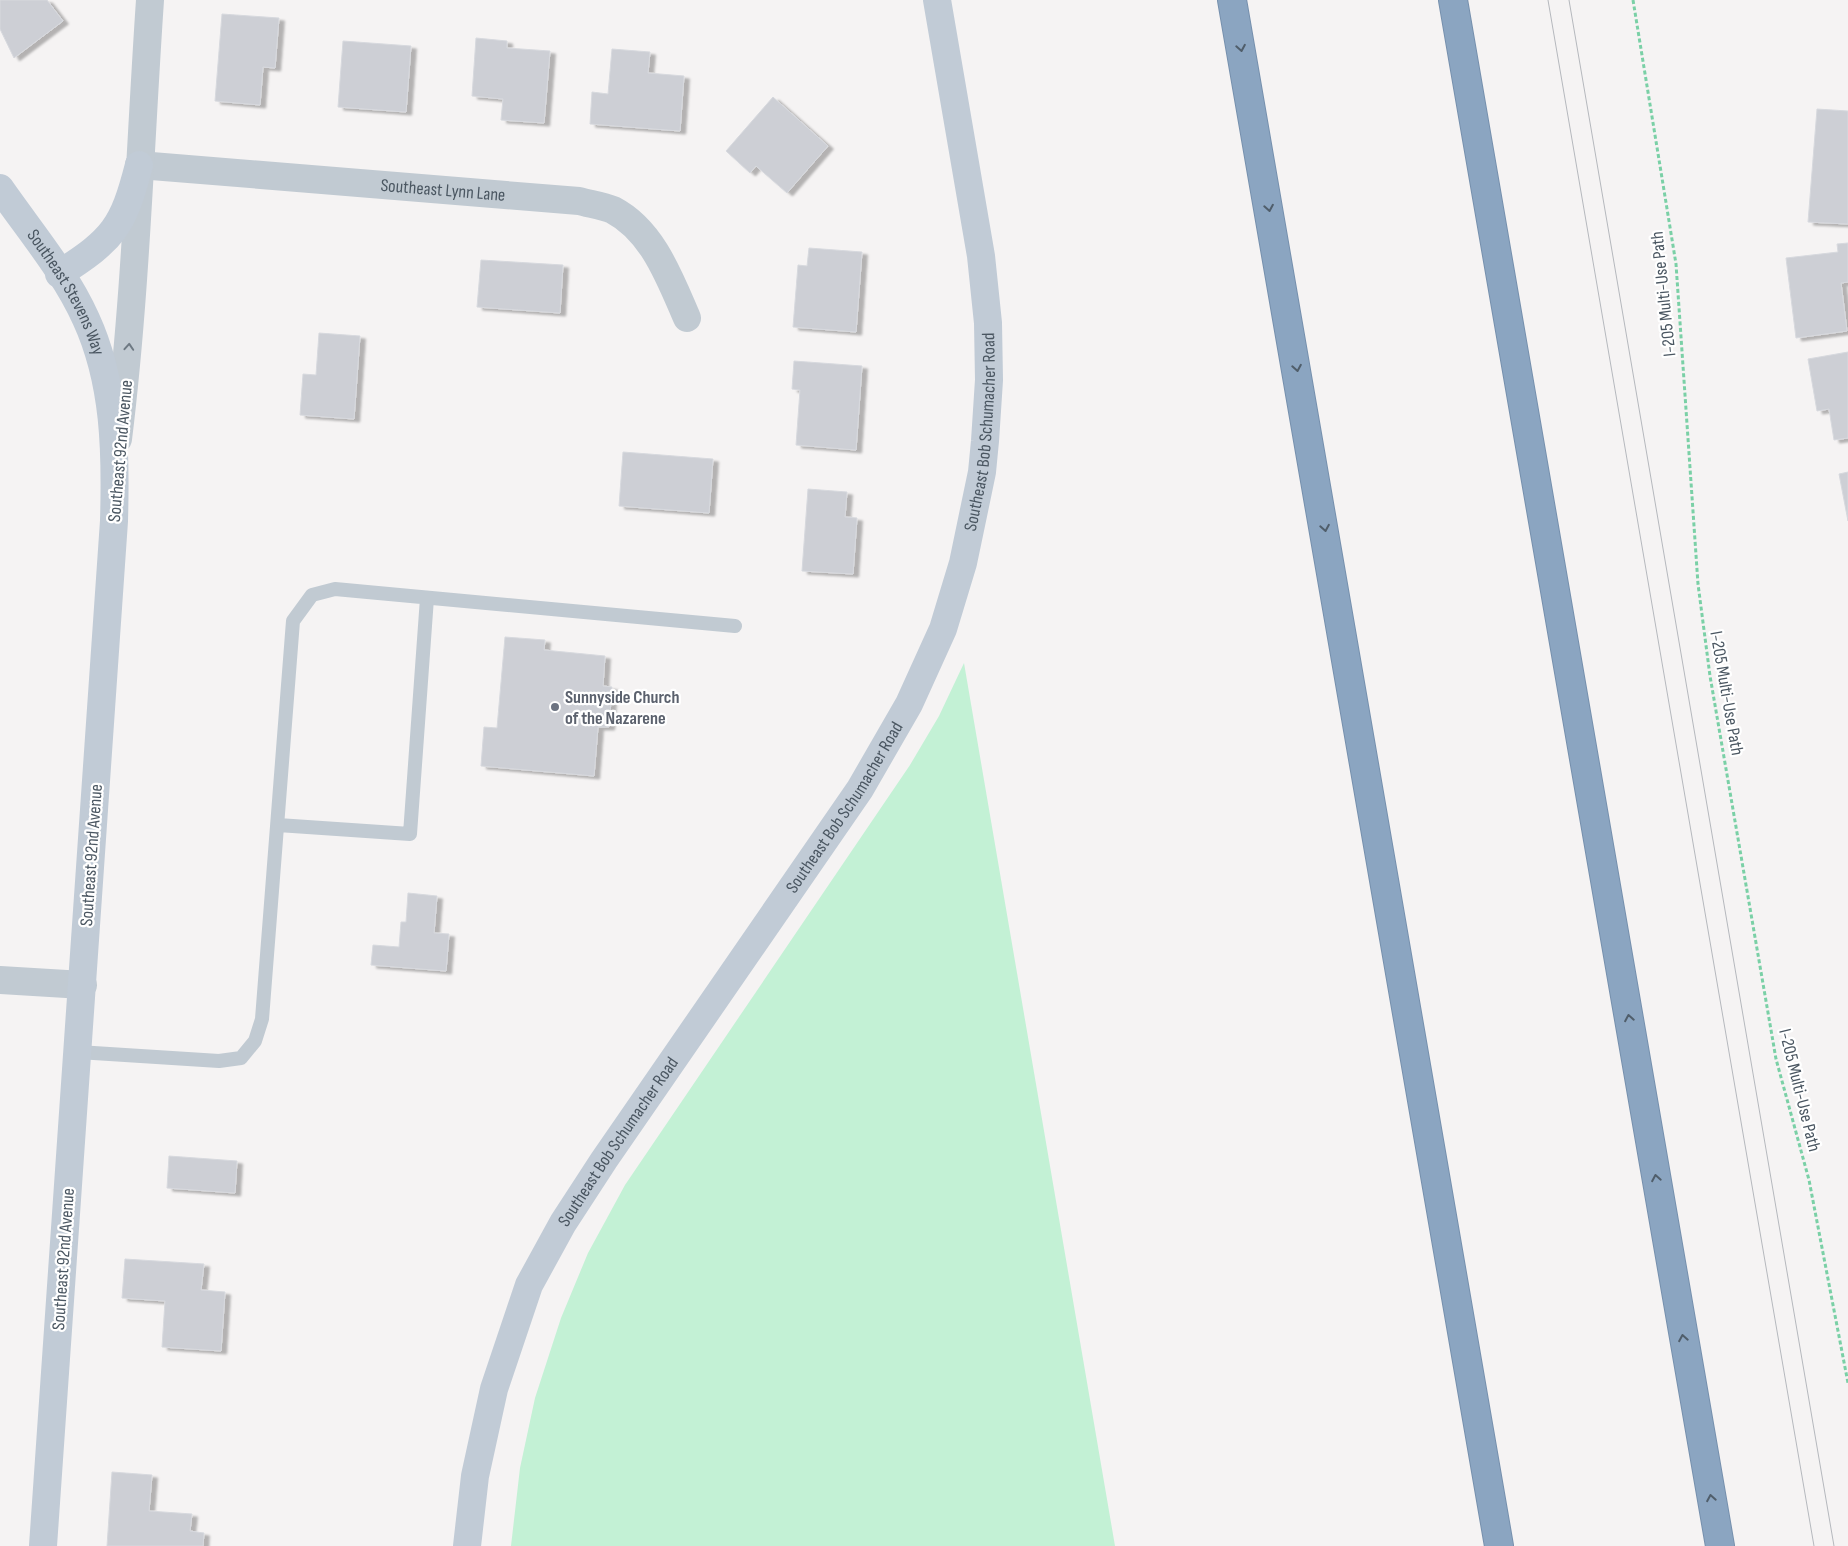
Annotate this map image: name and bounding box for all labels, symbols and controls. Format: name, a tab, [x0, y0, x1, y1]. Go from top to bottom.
one-way arrow	[1235, 44, 1245, 52]
street label: Southeast Lynn Lane	[380, 175, 506, 206]
one-way arrow	[1263, 204, 1273, 213]
street label: Southeast Stevens Way	[22, 225, 109, 358]
street label: I-205 Multi-Use Path	[1646, 230, 1681, 358]
street label: Southeast Bob Schumacher Road	[960, 332, 1000, 533]
one-way arrow	[123, 343, 134, 351]
one-way arrow	[1291, 364, 1301, 373]
street label: Southeast 92nd Avenue	[104, 379, 137, 523]
one-way arrow	[1319, 524, 1329, 533]
street label: I-205 Multi-Use Path	[1705, 629, 1748, 757]
place label: Sunnyside Church of the Nazarene	[565, 687, 679, 729]
marker: Sunnyside Church of the Nazarene	[549, 701, 561, 713]
street label: Southeast Bob Schumacher Road	[781, 718, 907, 897]
street label: Southeast 92nd Avenue	[76, 783, 107, 927]
one-way arrow	[1624, 1013, 1634, 1022]
street label: I-205 Multi-Use Path	[1774, 1027, 1825, 1154]
street label: Southeast Bob Schumacher Road	[554, 1053, 683, 1231]
one-way arrow	[1651, 1173, 1661, 1182]
street label: Southeast 92nd Avenue	[48, 1187, 79, 1331]
one-way arrow	[1679, 1334, 1689, 1342]
one-way arrow	[1707, 1494, 1717, 1502]

